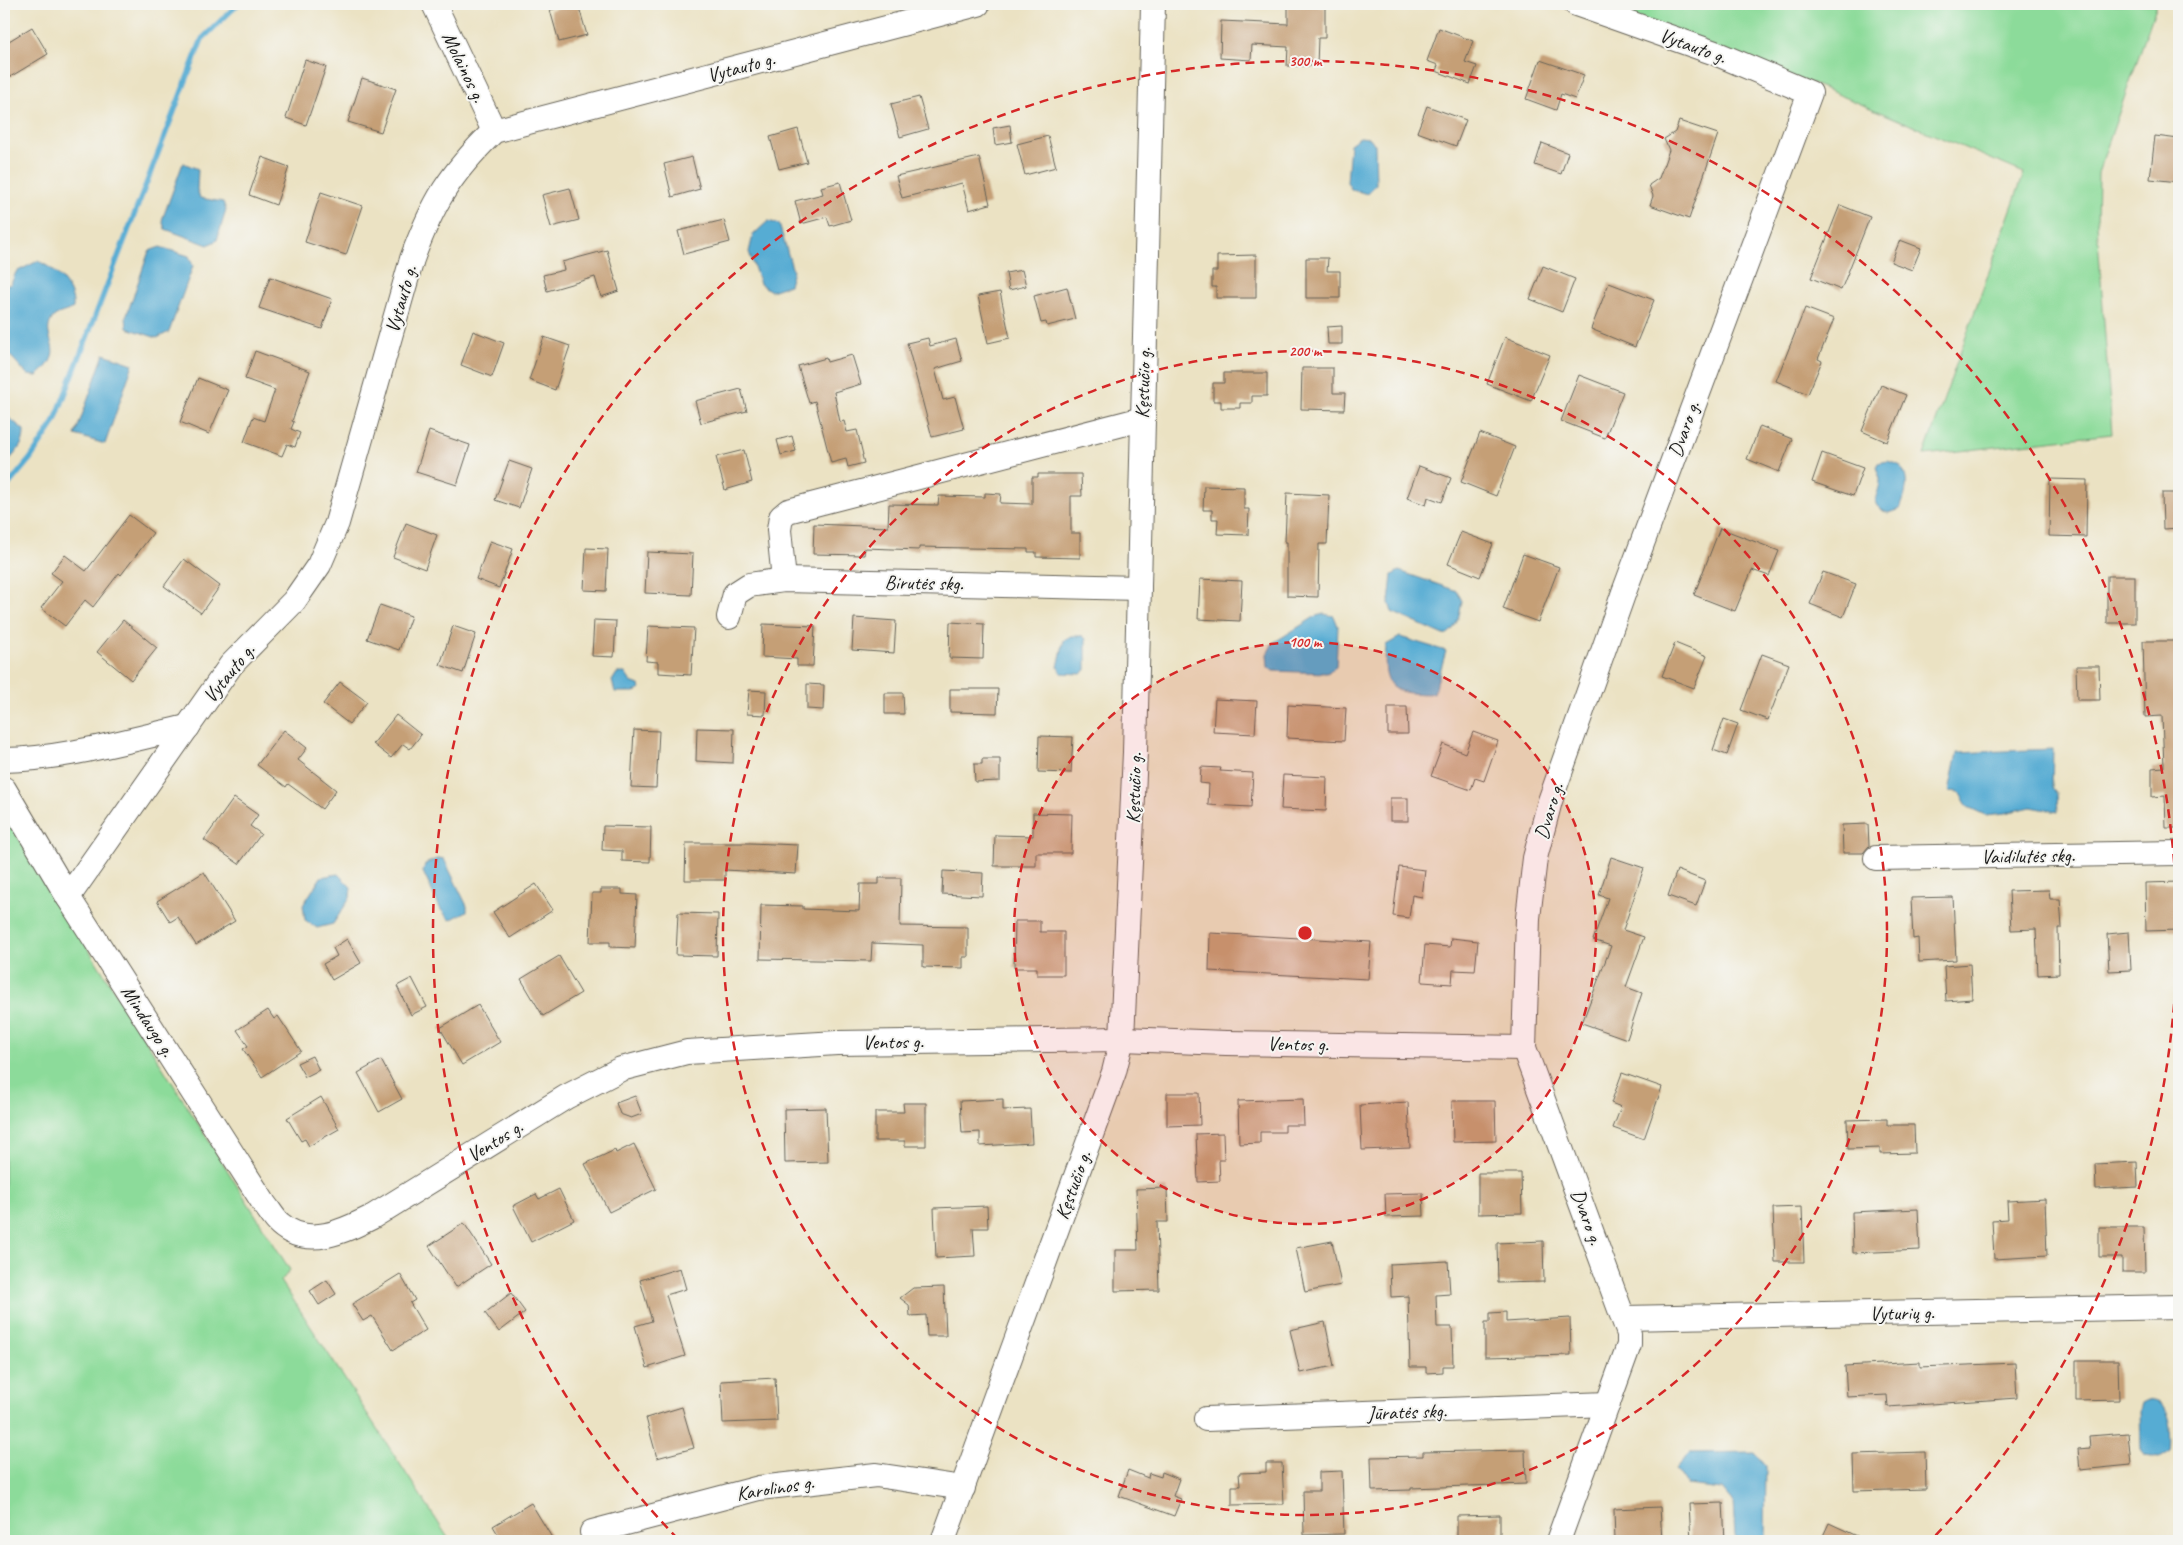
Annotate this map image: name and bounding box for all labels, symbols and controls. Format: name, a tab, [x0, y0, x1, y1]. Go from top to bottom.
street label: Vytauto g.	[1656, 22, 1730, 70]
street label: Molainos g.	[436, 28, 492, 106]
street label: Vytauto g.	[704, 46, 778, 88]
text: 300 m	[1289, 52, 1323, 71]
street label: Vytauto g.	[379, 262, 423, 336]
text: 200 m	[1289, 342, 1323, 361]
street label: Kęstučio g.	[1129, 347, 1157, 419]
street label: Dvaro g.	[1662, 398, 1706, 460]
street label: Birutės skg.	[884, 570, 964, 596]
text: 100 m	[1289, 633, 1323, 652]
street label: Vytauto g.	[198, 638, 260, 708]
street label: Kęstučio g.	[1120, 752, 1148, 824]
street label: Dvaro g.	[1529, 780, 1569, 842]
street label: Vaidilutės skg.	[1981, 843, 2075, 869]
centre of rings	[1296, 924, 1314, 942]
street label: Mindaugo g.	[116, 980, 180, 1062]
street label: Ventos g.	[862, 1029, 924, 1055]
street label: Ventos g.	[1267, 1031, 1329, 1057]
street label: Ventos g.	[462, 1114, 528, 1168]
street label: Kęstučio g.	[1049, 1147, 1097, 1223]
street label: Dvaro g.	[1565, 1186, 1609, 1248]
street label: Vyturių g.	[1869, 1300, 1935, 1326]
street label: Jūratės skg.	[1366, 1398, 1447, 1426]
street label: Karolinos g.	[734, 1470, 816, 1506]

